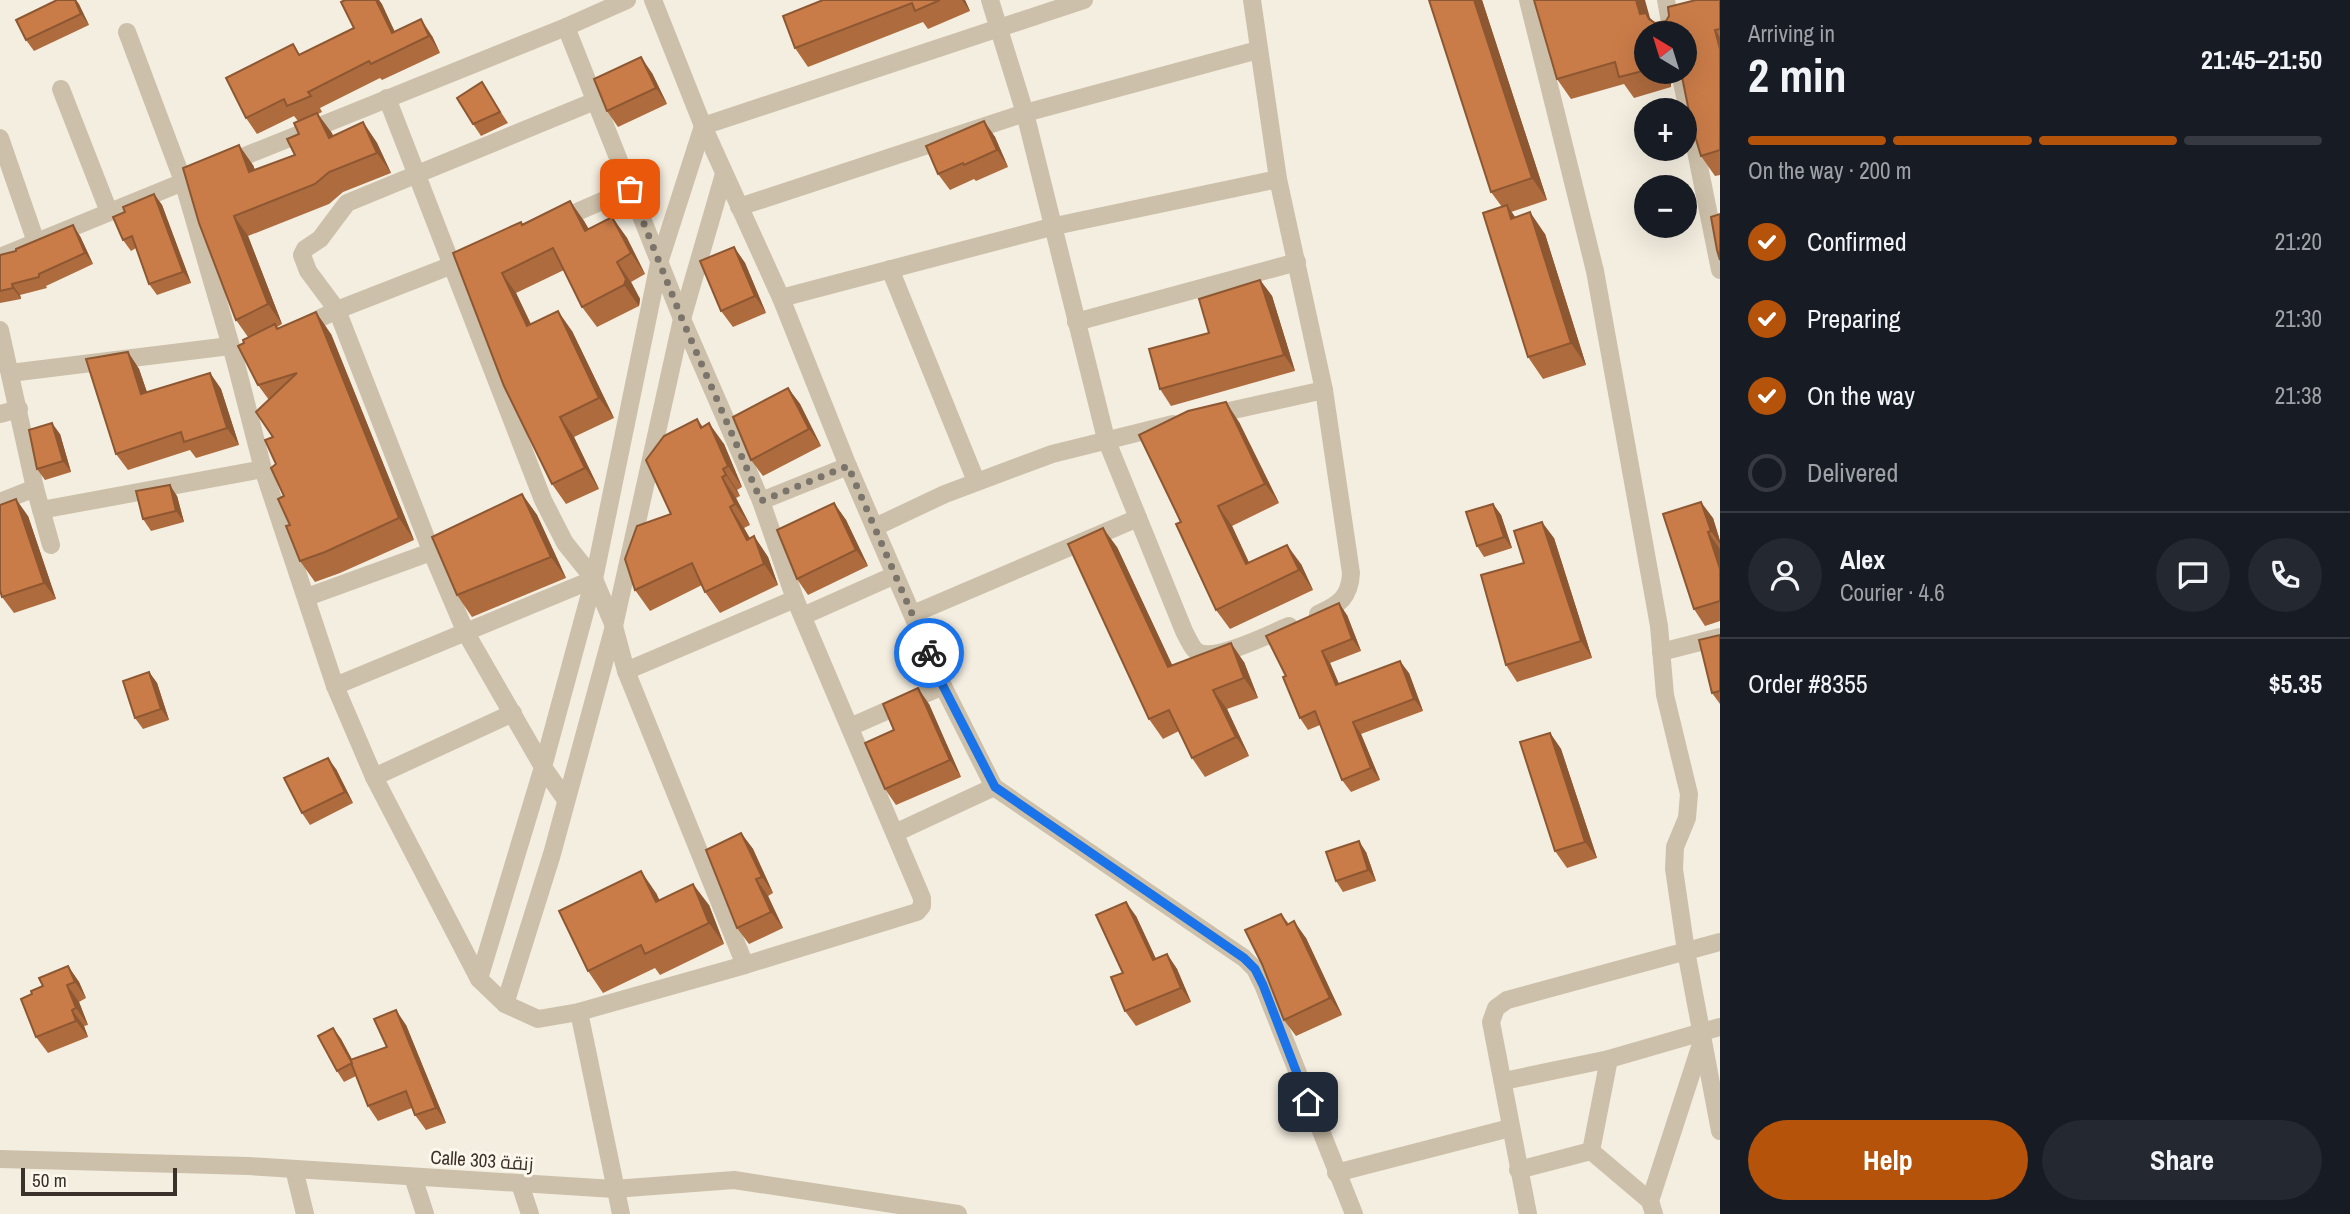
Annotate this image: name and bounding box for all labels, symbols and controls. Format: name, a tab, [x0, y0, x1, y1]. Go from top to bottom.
text: Arriving in	[1748, 18, 1835, 49]
north arrow	[1634, 21, 1698, 84]
map controls	[1634, 21, 1697, 238]
text: 21:45–21:50	[2201, 42, 2322, 77]
text: 2 min	[1748, 44, 1847, 106]
button: +	[1634, 98, 1697, 161]
text: On the way · 200 m	[1748, 155, 1912, 186]
pin	[600, 159, 660, 219]
icon: bag	[611, 170, 649, 208]
button: −	[1634, 175, 1697, 238]
icon: check	[1748, 223, 1786, 261]
text: Confirmed	[1807, 224, 1907, 259]
text: 21:20	[2275, 226, 2322, 257]
icon: check	[1748, 300, 1786, 338]
text: Preparing	[1807, 301, 1901, 336]
text: 21:30	[2275, 303, 2322, 334]
icon: check	[1748, 377, 1786, 415]
text: On the way	[1807, 378, 1915, 413]
text: 21:38	[2275, 380, 2322, 411]
text: Delivered	[1807, 455, 1898, 490]
button: person	[1748, 538, 1822, 612]
button: chat	[2156, 538, 2230, 612]
button: phone	[2248, 538, 2322, 612]
text: Alex	[1840, 542, 1885, 577]
text: Courier · 4.6	[1840, 577, 1945, 608]
courier	[894, 618, 964, 688]
icon: bike	[910, 634, 948, 672]
text: Order #8355	[1748, 666, 1868, 701]
text: $5.35	[2269, 666, 2322, 701]
pin	[1278, 1072, 1338, 1132]
icon: home	[1289, 1083, 1327, 1121]
button: Help	[1748, 1120, 2028, 1200]
button: Share	[2042, 1120, 2322, 1200]
street label: Calle 303 زنقة	[430, 1143, 534, 1177]
scale bar	[21, 1165, 177, 1197]
text: 50 m	[32, 1167, 67, 1193]

